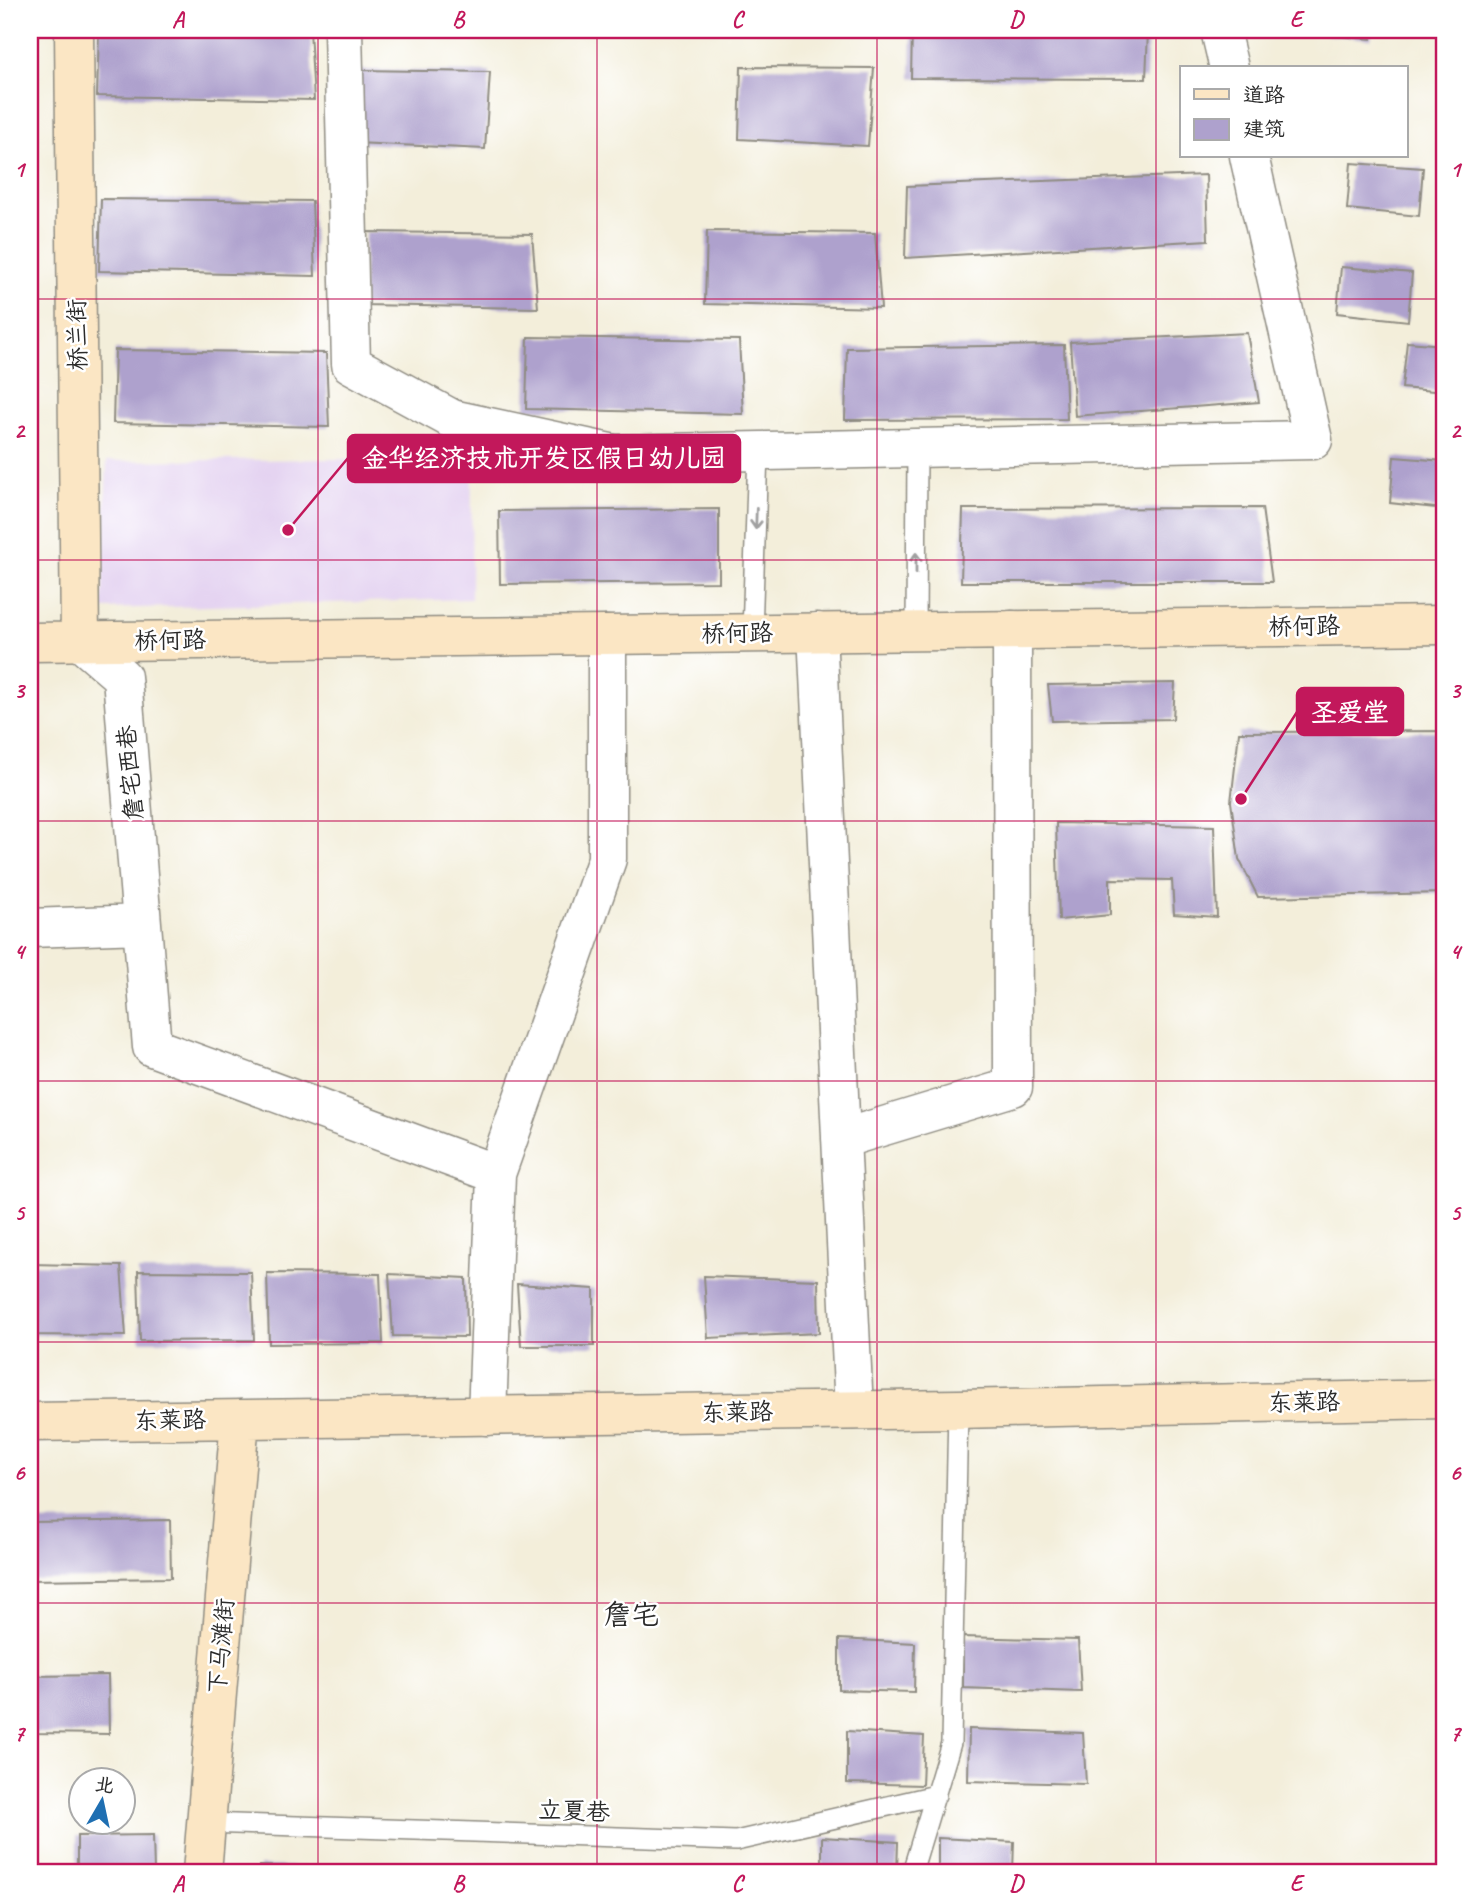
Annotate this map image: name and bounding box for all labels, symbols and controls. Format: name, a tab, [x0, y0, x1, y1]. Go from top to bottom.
text: A	[172, 5, 186, 34]
text: B	[452, 5, 466, 34]
text: C	[732, 5, 746, 34]
text: D	[1009, 5, 1025, 34]
text: E	[1290, 5, 1306, 34]
legend	[1180, 66, 1408, 158]
text: 道路	[1243, 82, 1285, 108]
text: 建筑	[1243, 116, 1285, 142]
text: 1	[14, 155, 27, 184]
text: 1	[1450, 155, 1463, 184]
street label: 桥兰街	[61, 299, 93, 371]
text: 2	[14, 416, 27, 445]
text: 2	[1450, 416, 1463, 445]
callout: 金华经济技术开发区假日幼儿园	[348, 435, 740, 482]
text: 金华经济技术开发区假日幼儿园	[362, 442, 726, 475]
one-way arrow	[749, 508, 762, 531]
one-way arrow	[909, 551, 923, 574]
street label: 桥何路	[1268, 610, 1340, 642]
street label: 桥何路	[701, 617, 773, 649]
street label: 桥何路	[134, 624, 206, 656]
text: 3	[14, 676, 27, 705]
text: 3	[1450, 676, 1463, 705]
callout: 圣爱堂	[1297, 688, 1403, 735]
text: 圣爱堂	[1311, 696, 1389, 729]
street label: 詹宅西巷	[111, 724, 149, 822]
text: 4	[14, 937, 27, 966]
text: 4	[1450, 937, 1463, 966]
text: 5	[14, 1198, 26, 1227]
text: 5	[1450, 1198, 1462, 1227]
street label: 东莱路	[1268, 1386, 1340, 1418]
street label: 东莱路	[701, 1396, 773, 1428]
street label: 东莱路	[134, 1404, 206, 1436]
text: 6	[14, 1458, 27, 1487]
text: 6	[1450, 1458, 1463, 1487]
street label: 下马滩街	[202, 1597, 240, 1695]
district label: 詹宅	[603, 1597, 659, 1632]
text: 7	[14, 1719, 27, 1748]
text: 7	[1450, 1719, 1463, 1748]
north arrow	[66, 1766, 136, 1836]
text: 北	[93, 1772, 116, 1799]
street label: 立夏巷	[537, 1795, 611, 1827]
text: A	[172, 1869, 186, 1898]
text: B	[452, 1869, 466, 1898]
text: C	[732, 1869, 746, 1898]
text: D	[1009, 1869, 1025, 1898]
text: E	[1290, 1869, 1306, 1898]

